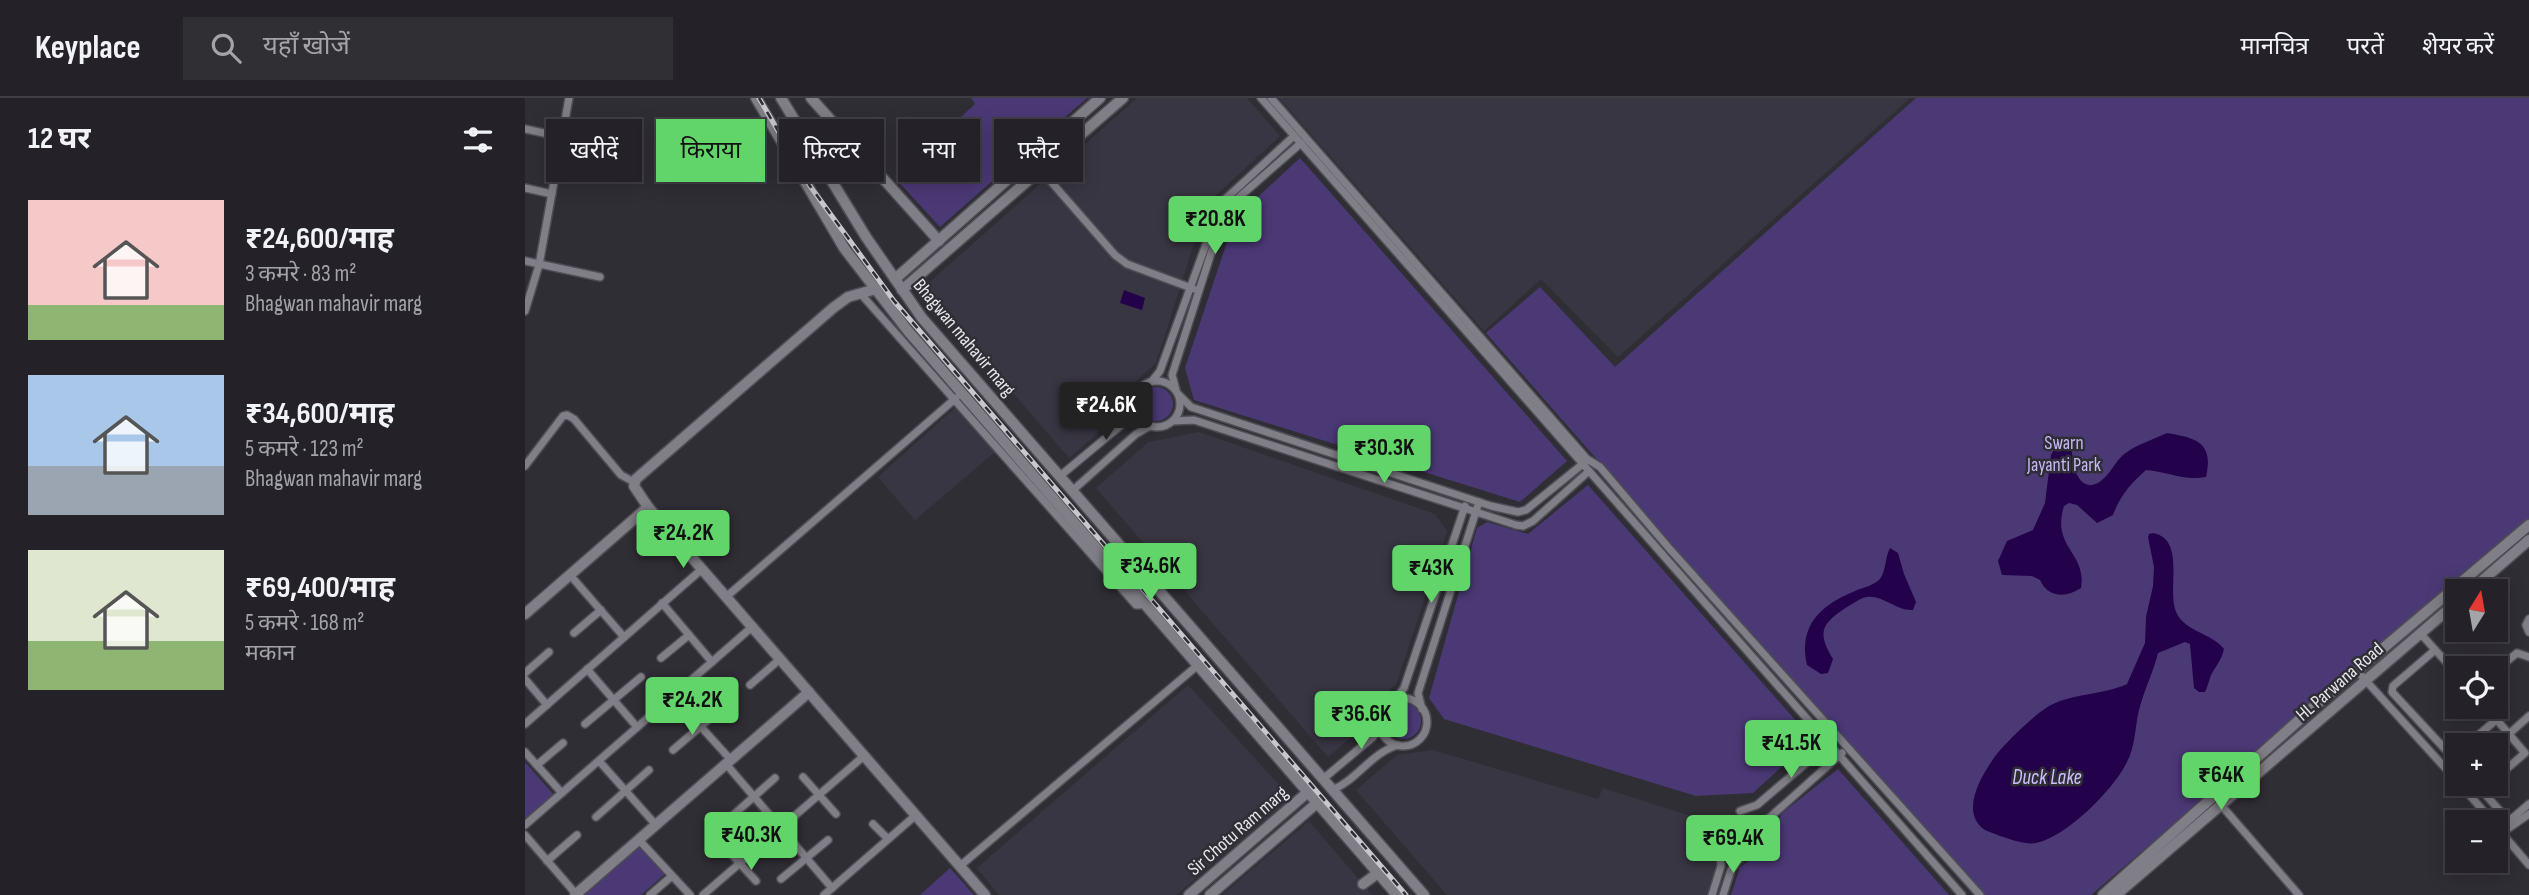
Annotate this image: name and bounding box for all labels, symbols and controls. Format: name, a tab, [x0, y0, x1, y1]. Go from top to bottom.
search box	[183, 17, 673, 80]
text: Keyplace	[35, 28, 141, 68]
icon: search	[207, 29, 245, 67]
text: यहाँ खोजें	[263, 31, 350, 62]
text: मानचित्र	[2240, 32, 2309, 61]
text: परतें	[2347, 32, 2384, 61]
text: शेयर करें	[2422, 32, 2494, 61]
chip: खरीदें	[546, 119, 642, 182]
chip: किराया	[656, 119, 765, 182]
chip: फ़िल्टर	[779, 119, 884, 182]
chip: नया	[898, 119, 980, 182]
chip: फ़्लैट	[994, 119, 1083, 182]
text: 12 घर	[28, 121, 91, 157]
icon: filters	[459, 121, 497, 159]
pin: ₹20.8K	[1158, 197, 1272, 256]
text: ₹20.8K	[1184, 205, 1246, 233]
text: ₹24,600/माह	[245, 221, 394, 257]
icon: home	[84, 228, 168, 312]
text: 3 कमरे · 83 m²	[245, 260, 356, 288]
street label: Bhagwan mahavir marg	[908, 274, 1020, 402]
text: Bhagwan mahavir marg	[245, 290, 422, 318]
pin: ₹24.6K	[1049, 382, 1163, 442]
text: ₹24.6K	[1076, 391, 1136, 419]
text: ₹34,600/माह	[245, 396, 394, 432]
icon: home	[84, 403, 168, 487]
pin: ₹30.3K	[1327, 426, 1441, 485]
park label: Swarn Jayanti Park	[2026, 432, 2102, 477]
text: ₹30.3K	[1354, 434, 1414, 462]
text: 5 कमरे · 123 m²	[245, 435, 364, 463]
text: Bhagwan mahavir marg	[245, 465, 422, 493]
pin: ₹24.2K	[626, 510, 740, 570]
text: ₹24.2K	[653, 519, 713, 547]
pin: ₹34.6K	[1093, 544, 1207, 603]
pin: ₹43K	[1390, 546, 1472, 605]
text: ₹34.6K	[1119, 552, 1181, 580]
text: ₹43K	[1408, 554, 1454, 582]
text: ₹69,400/माह	[245, 570, 395, 606]
icon: home	[84, 578, 168, 662]
north arrow	[2445, 579, 2508, 642]
map controls	[2445, 579, 2508, 873]
text: 5 कमरे · 168 m²	[245, 609, 364, 637]
street label: HL Parwana Road	[2292, 638, 2388, 726]
text: मकान	[245, 639, 295, 667]
button: locate	[2445, 656, 2508, 719]
pin: ₹24.2K	[635, 678, 749, 737]
text: ₹24.2K	[662, 686, 722, 714]
pin: ₹36.6K	[1304, 692, 1418, 751]
text: ₹36.6K	[1331, 700, 1391, 728]
pin: ₹41.5K	[1734, 720, 1848, 780]
text: ₹41.5K	[1761, 729, 1821, 757]
button: +	[2445, 733, 2508, 796]
pin: ₹64K	[2180, 752, 2262, 812]
text: ₹64K	[2198, 761, 2244, 789]
water label: Duck Lake	[2012, 765, 2082, 790]
street label: Sir Chotu Ram marg	[1183, 781, 1293, 881]
button: −	[2445, 810, 2508, 873]
pin: ₹40.3K	[694, 812, 808, 872]
pin: ₹69.4K	[1676, 816, 1790, 875]
text: ₹40.3K	[720, 821, 782, 849]
text: ₹69.4K	[1702, 824, 1764, 852]

